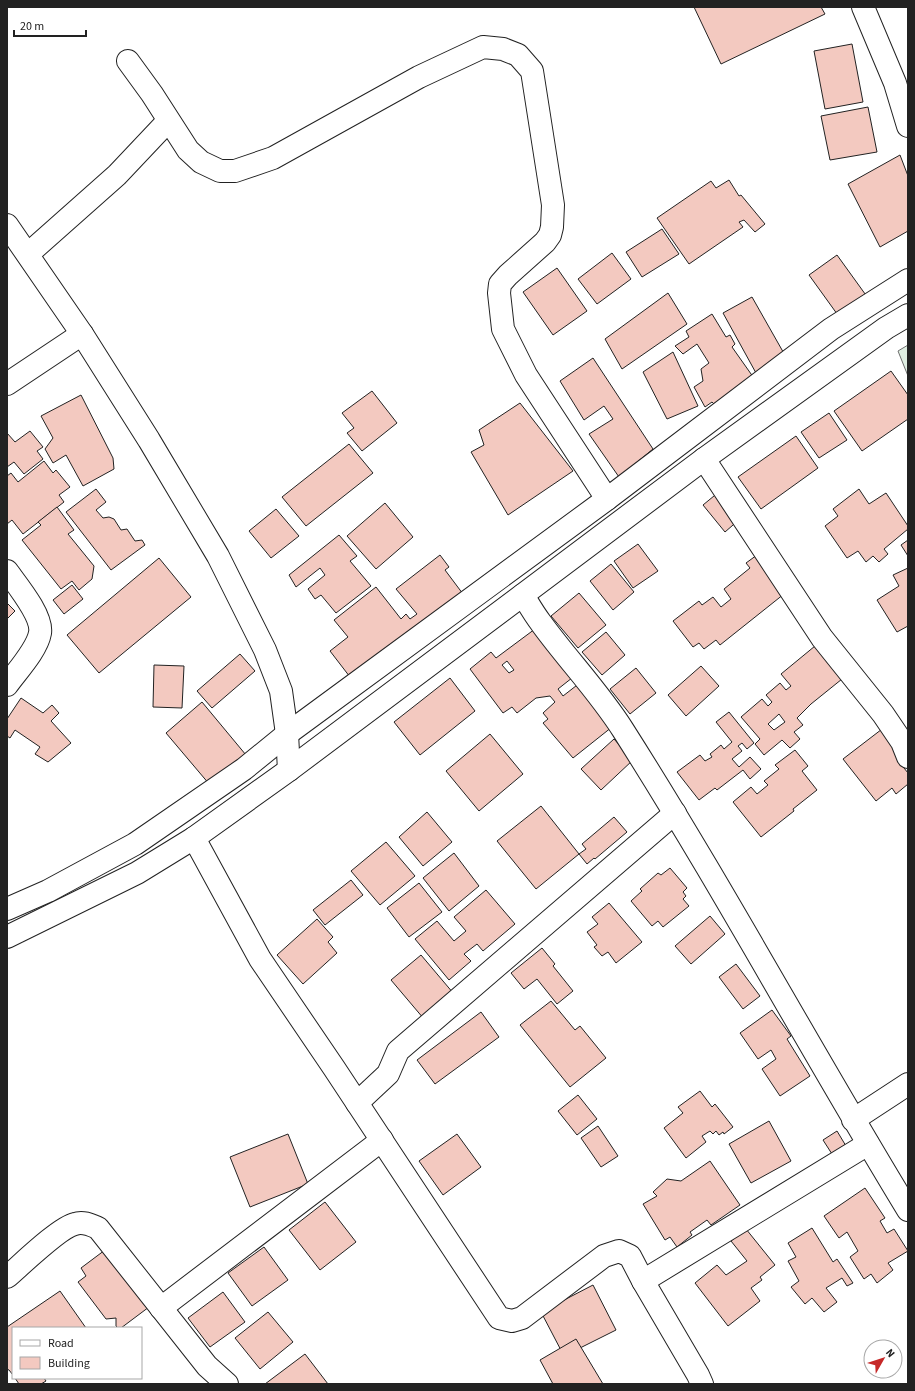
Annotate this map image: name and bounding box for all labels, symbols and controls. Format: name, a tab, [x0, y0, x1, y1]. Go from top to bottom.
scale bar	[14, 12, 86, 38]
text: 20 m	[20, 18, 44, 35]
legend	[12, 1327, 142, 1379]
text: Road	[48, 1335, 74, 1352]
north arrow	[863, 1339, 903, 1379]
text: N	[882, 1345, 899, 1361]
text: Building	[48, 1355, 90, 1372]

